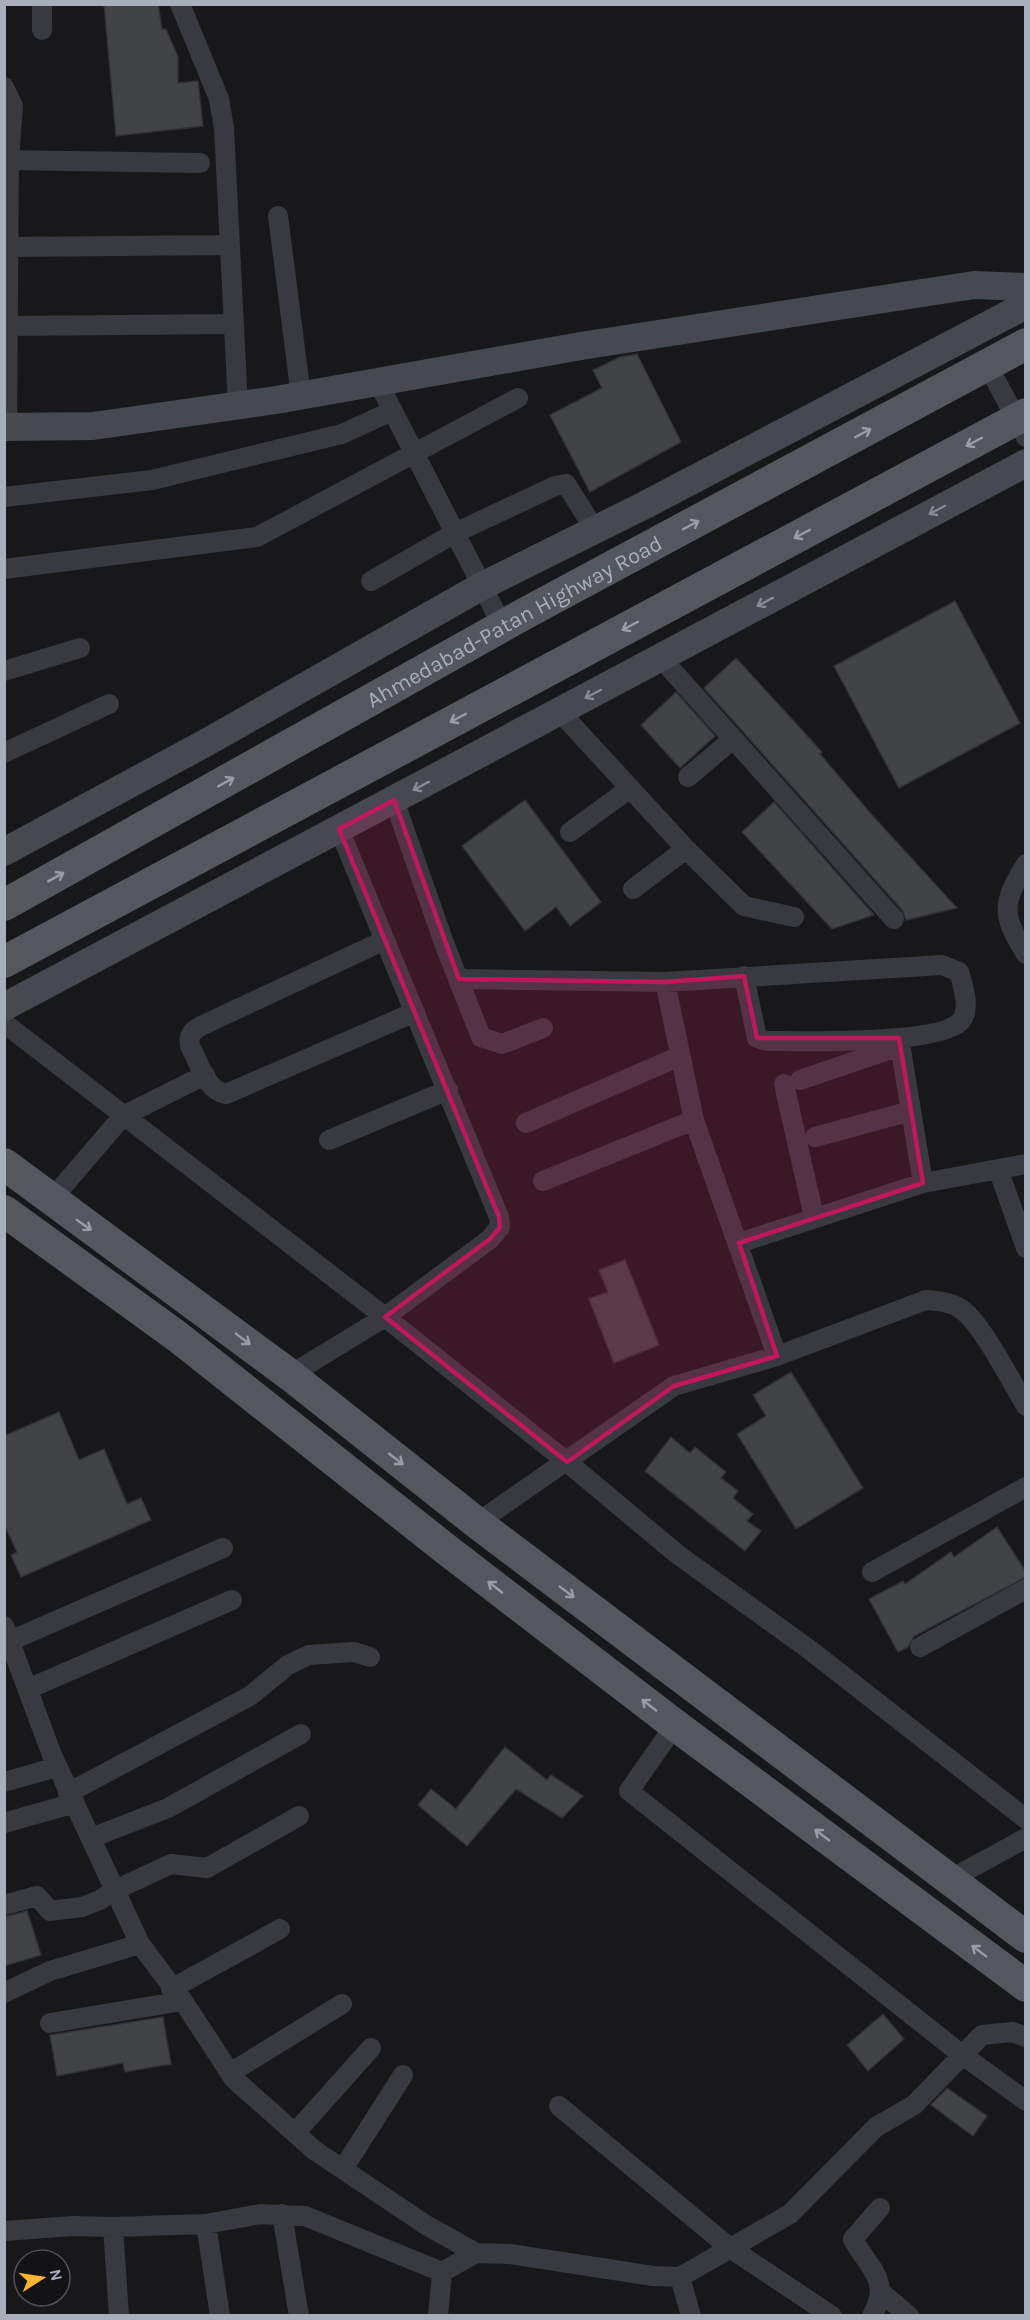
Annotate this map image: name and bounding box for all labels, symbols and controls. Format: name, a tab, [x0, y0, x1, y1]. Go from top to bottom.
one-way arrow	[853, 427, 871, 438]
one-way arrow	[966, 436, 983, 448]
one-way arrow	[929, 504, 946, 516]
one-way arrow	[681, 519, 699, 530]
one-way arrow	[794, 528, 811, 540]
street label: Ahmedabad-Patan Highway Road	[362, 530, 667, 713]
one-way arrow	[757, 596, 774, 608]
one-way arrow	[622, 620, 639, 632]
one-way arrow	[585, 688, 602, 700]
one-way arrow	[450, 713, 468, 724]
one-way arrow	[217, 775, 234, 787]
one-way arrow	[413, 780, 430, 792]
one-way arrow	[46, 871, 64, 882]
one-way arrow	[76, 1219, 92, 1231]
one-way arrow	[234, 1333, 250, 1346]
one-way arrow	[388, 1453, 404, 1466]
one-way arrow	[487, 1580, 503, 1593]
one-way arrow	[558, 1585, 574, 1598]
one-way arrow	[642, 1699, 658, 1712]
one-way arrow	[815, 1829, 831, 1841]
one-way arrow	[971, 1945, 987, 1958]
north arrow	[12, 2248, 72, 2308]
text: N	[46, 2267, 67, 2283]

